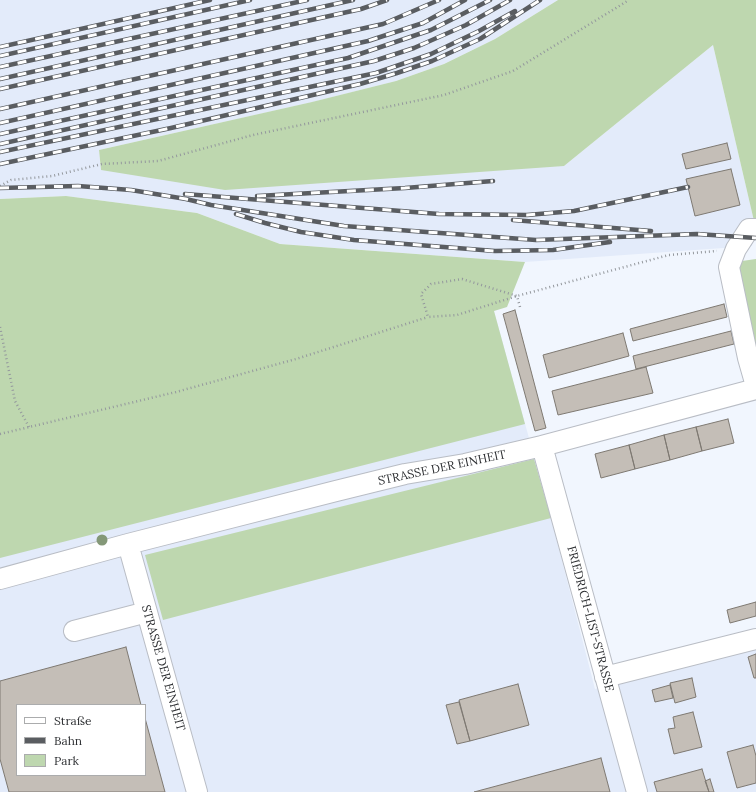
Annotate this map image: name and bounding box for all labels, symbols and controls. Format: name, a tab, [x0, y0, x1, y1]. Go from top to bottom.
street label: STRASSE DER EINHEIT	[377, 447, 507, 489]
street label: FRIEDRICH-LIST-STRASSE	[564, 544, 616, 694]
street label: STRASSE DER EINHEIT	[138, 603, 188, 733]
legend	[16, 704, 146, 776]
text: Straße	[54, 713, 91, 728]
text: Bahn	[54, 733, 82, 748]
text: Park	[54, 753, 79, 768]

